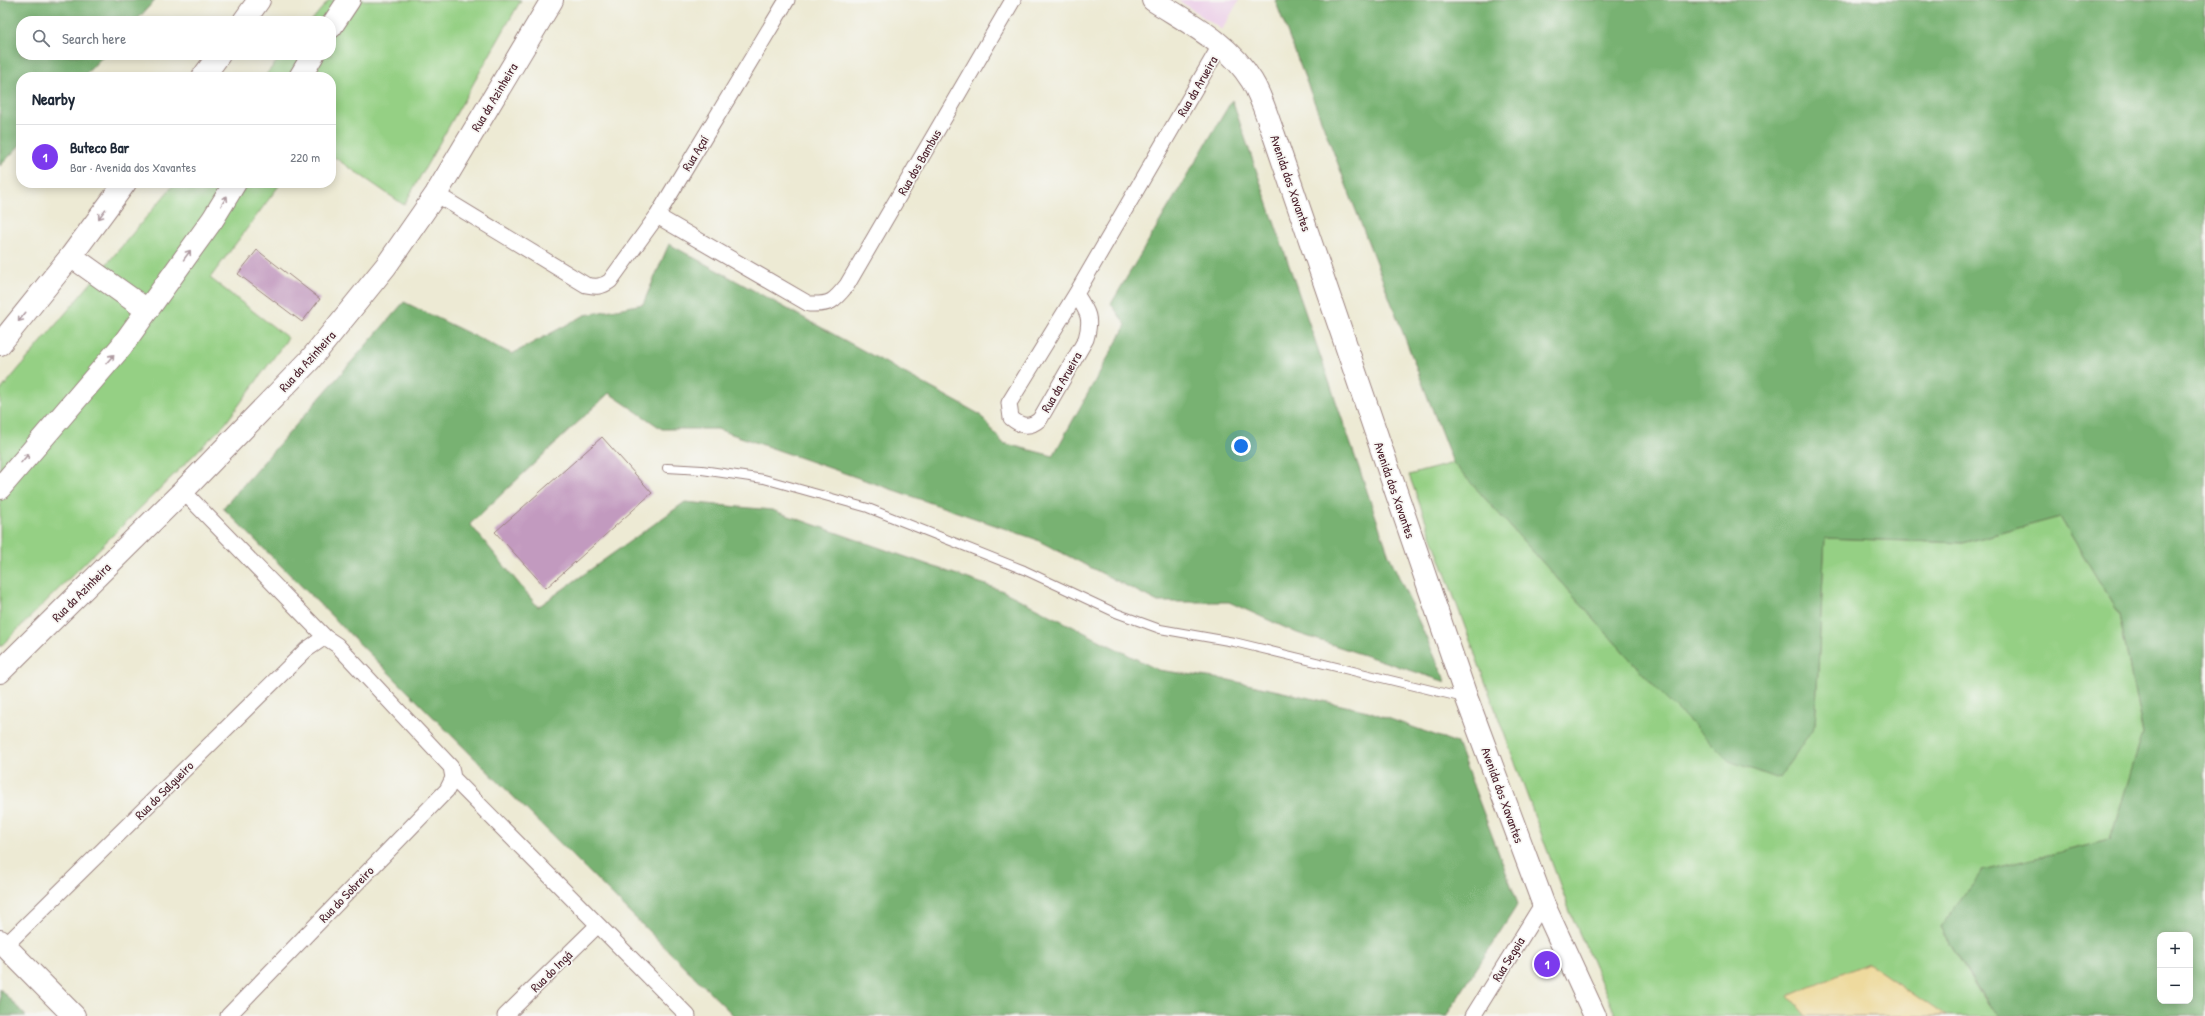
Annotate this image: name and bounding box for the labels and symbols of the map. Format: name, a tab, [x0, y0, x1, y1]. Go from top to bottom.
street label: Rua da Arueira	[1172, 52, 1222, 120]
street label: Rua da Azinheira	[467, 59, 521, 135]
street label: Rua dos Bambus	[893, 126, 945, 198]
street label: Rua Açaí	[677, 132, 713, 174]
street label: Avenida dos Xavantes	[1266, 132, 1316, 234]
one-way arrow	[220, 196, 228, 207]
one-way arrow	[98, 209, 106, 220]
one-way arrow	[183, 249, 191, 260]
one-way arrow	[17, 311, 26, 322]
street label: Rua da Azinheira	[275, 326, 339, 396]
street label: Rua da Arueira	[1036, 348, 1086, 416]
one-way arrow	[105, 354, 114, 365]
your location	[1231, 436, 1251, 456]
street label: Avenida dos Xavantes	[1370, 439, 1420, 541]
one-way arrow	[21, 453, 30, 463]
street label: Rua da Azinheira	[48, 559, 114, 625]
street label: Avenida dos Xavantes	[1477, 745, 1529, 845]
street label: Rua do Salgueiro	[131, 757, 197, 823]
street label: Rua do Sobreiro	[314, 862, 378, 926]
street label: Rua Segoia	[1487, 933, 1529, 985]
street label: Rua do Ingá	[526, 946, 576, 996]
pin: 1	[1534, 949, 1560, 979]

